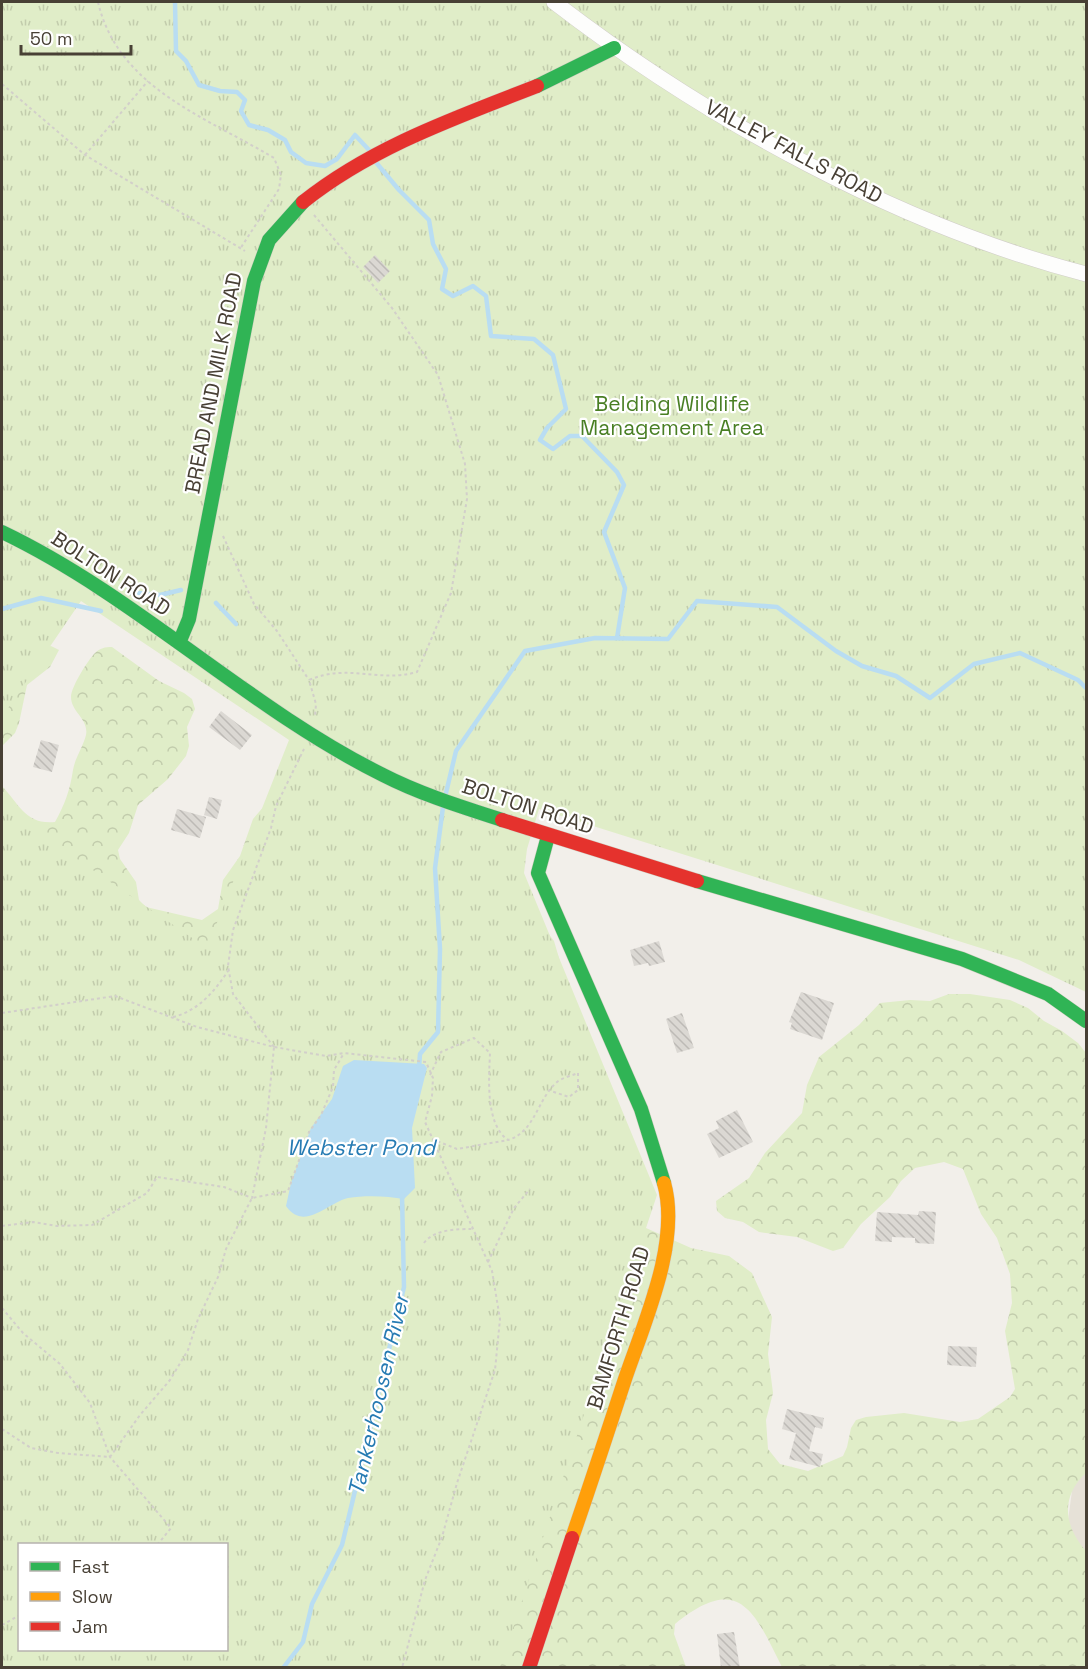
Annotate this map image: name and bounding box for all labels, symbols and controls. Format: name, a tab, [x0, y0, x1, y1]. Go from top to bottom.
scale bar	[21, 18, 130, 56]
text: 50 m	[30, 27, 72, 50]
street label: VALLEY FALLS ROAD	[701, 93, 887, 209]
street label: BREAD AND MILK ROAD	[178, 270, 248, 496]
park label: Belding Wildlife Management Area	[580, 390, 764, 441]
street label: BOLTON ROAD	[46, 524, 176, 622]
street label: BOLTON ROAD	[459, 772, 597, 840]
water label: Webster Pond	[287, 1133, 438, 1161]
street label: BAMFORTH ROAD	[580, 1243, 656, 1413]
water label: Tankerhoosen River	[341, 1289, 415, 1499]
legend	[18, 1543, 228, 1651]
text: Fast	[72, 1555, 109, 1578]
text: Slow	[72, 1585, 113, 1608]
text: Jam	[72, 1615, 108, 1638]

